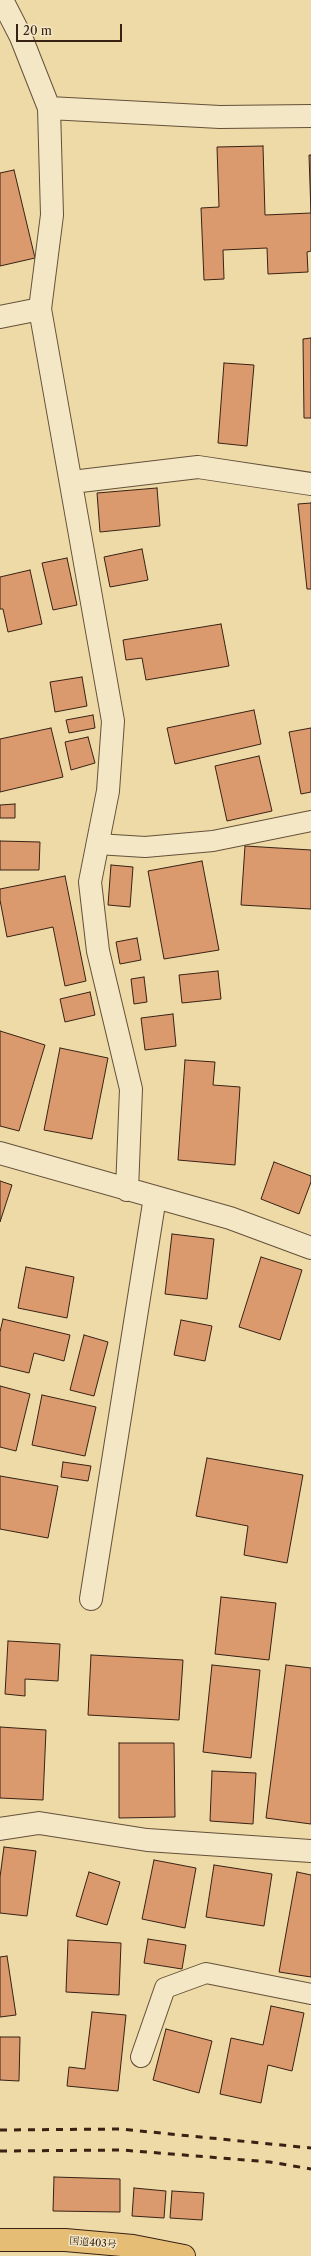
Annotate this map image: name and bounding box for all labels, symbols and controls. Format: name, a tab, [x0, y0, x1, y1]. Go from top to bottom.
scale bar	[18, 16, 124, 42]
text: 20 m	[23, 23, 52, 38]
street label: 国道403号	[69, 2235, 117, 2251]

